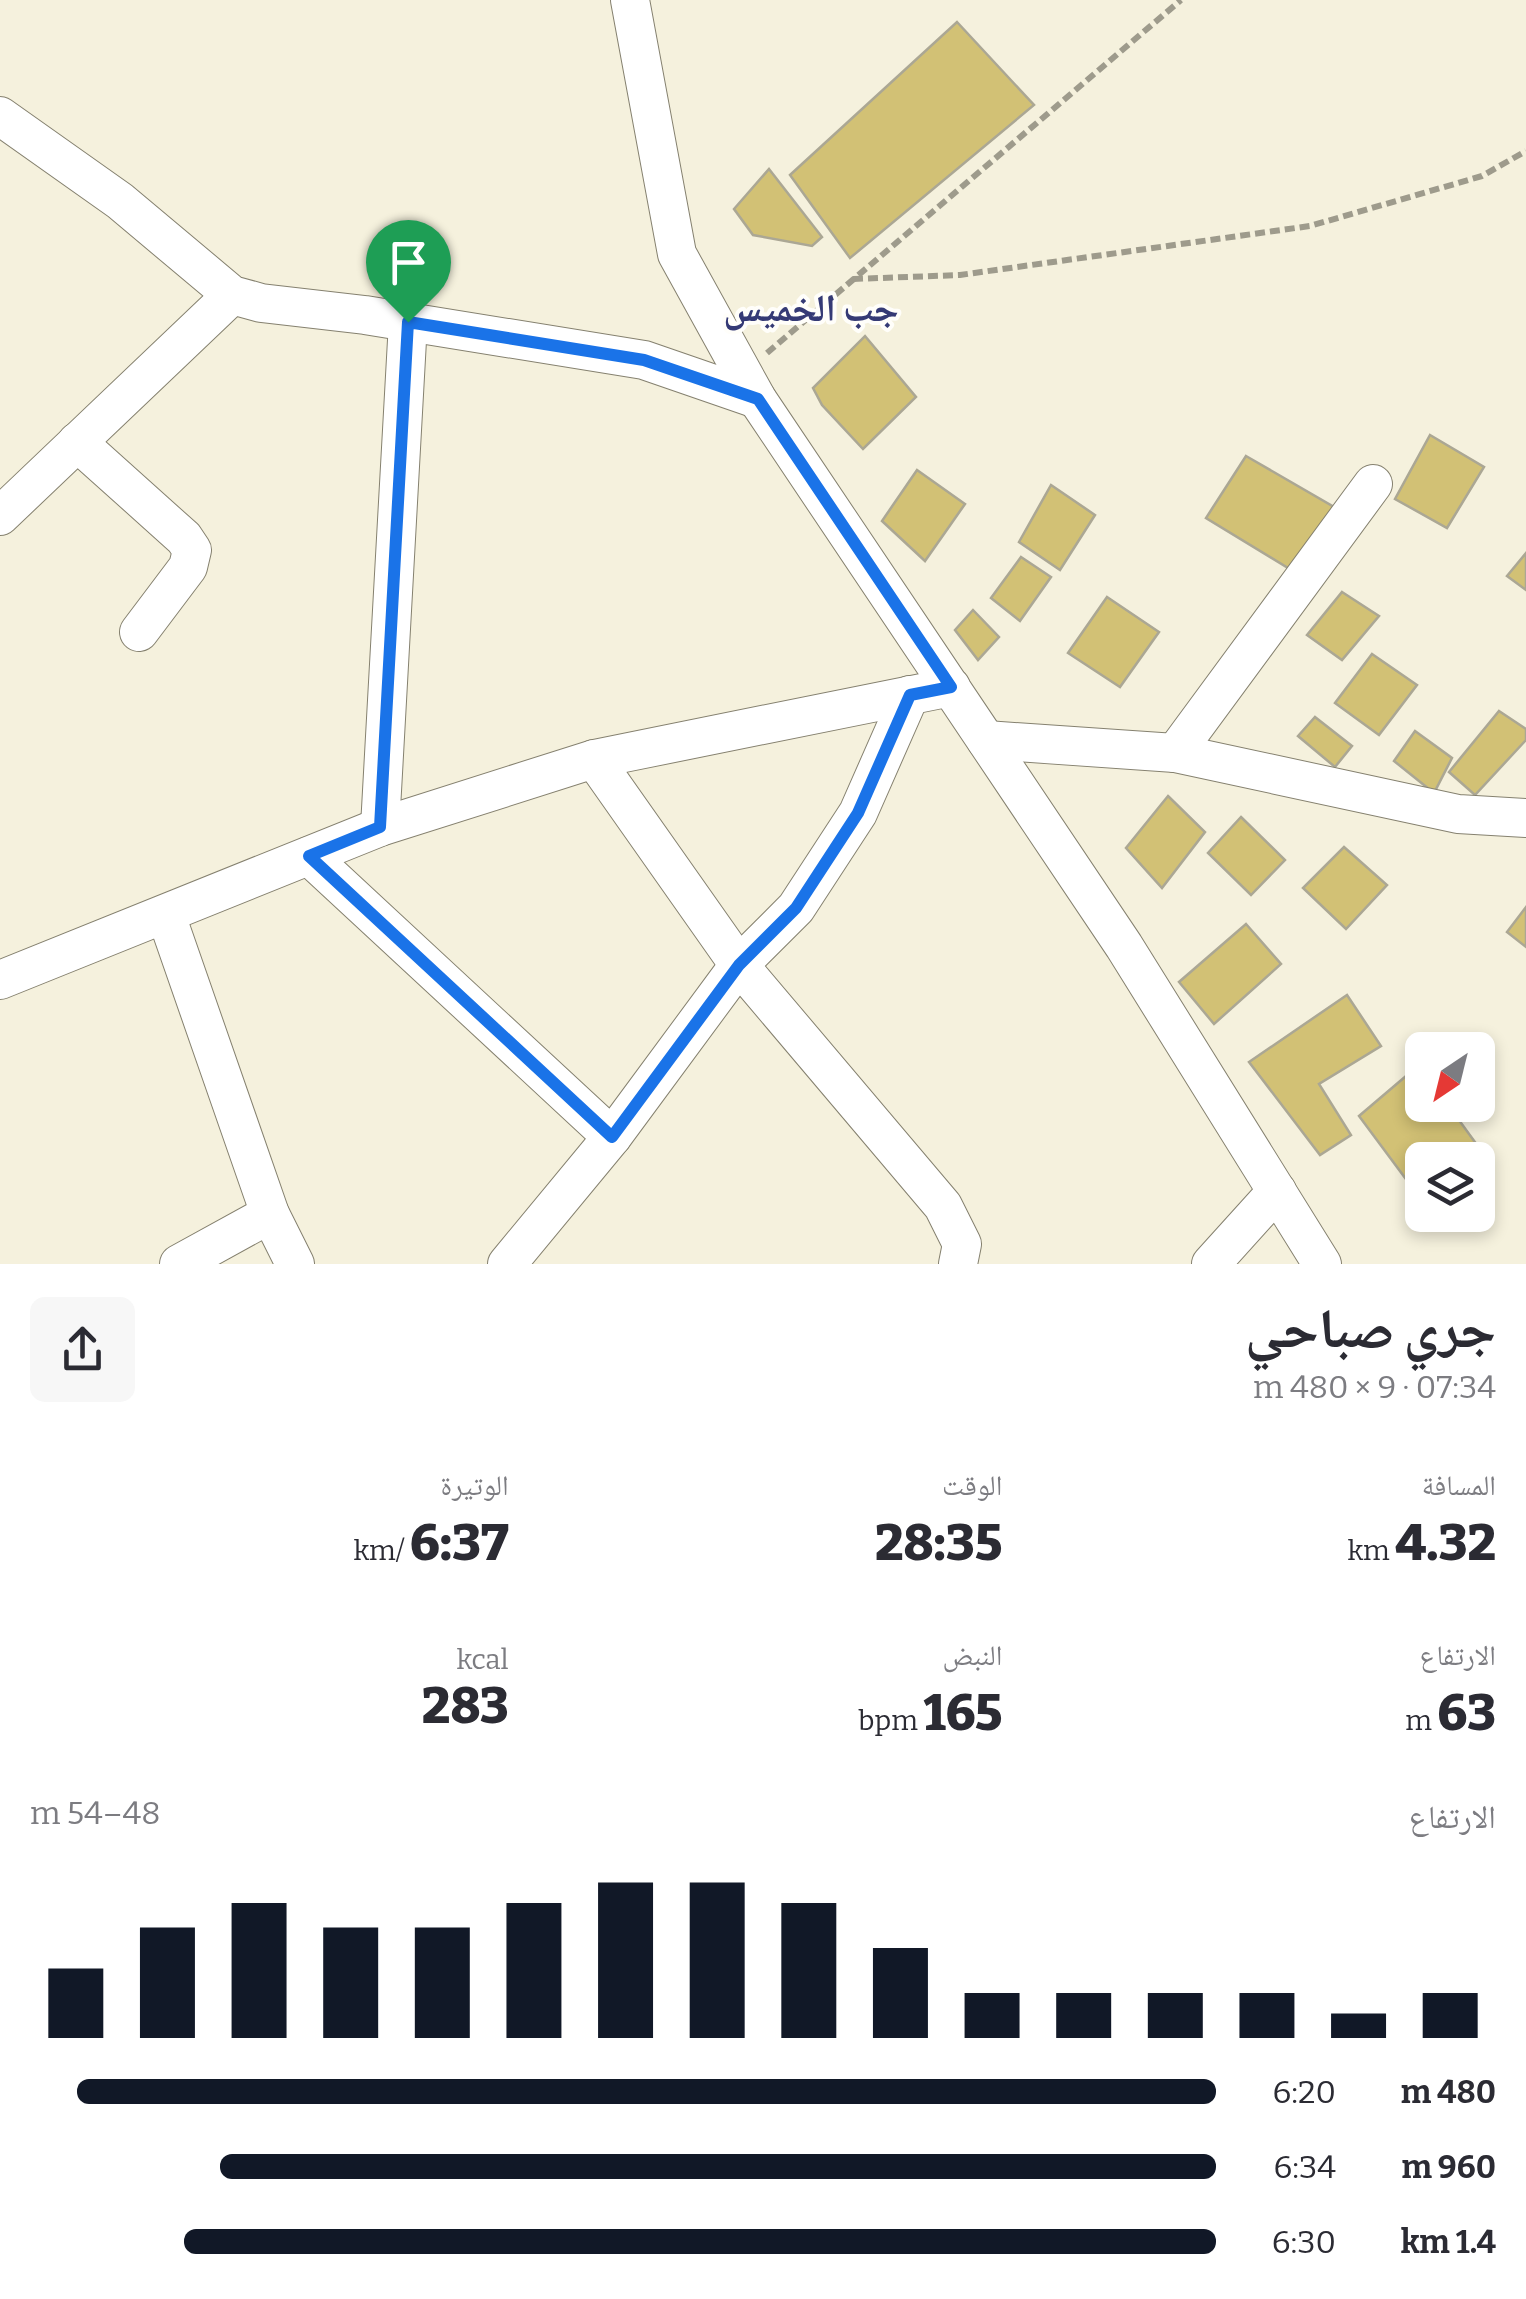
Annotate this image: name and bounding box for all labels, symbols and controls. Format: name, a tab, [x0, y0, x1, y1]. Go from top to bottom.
pin	[366, 220, 451, 323]
icon: arrive	[381, 235, 436, 290]
district label: جب الخميس	[723, 285, 899, 331]
north arrow	[1405, 1032, 1495, 1122]
map controls	[1405, 1032, 1495, 1232]
button: layers	[1405, 1142, 1495, 1232]
button: share	[30, 1297, 135, 1402]
text: جري صباحي	[1245, 1297, 1496, 1363]
text: 07:34 · 9 × 480 m	[1253, 1368, 1496, 1406]
text: الوتيرة	[441, 1469, 509, 1502]
text: الوقت	[942, 1469, 1002, 1502]
text: المسافة	[1422, 1469, 1496, 1502]
text: 6:37	[410, 1513, 509, 1573]
text: 28:35	[875, 1513, 1002, 1573]
text: 4.32	[1395, 1513, 1496, 1573]
text: /km	[354, 1534, 410, 1567]
text: km	[1348, 1534, 1395, 1567]
text: النبض	[943, 1639, 1002, 1672]
text: الارتفاع	[1420, 1639, 1496, 1672]
text: kcal	[457, 1643, 509, 1676]
text: 283	[422, 1676, 509, 1736]
text: 165	[924, 1683, 1002, 1743]
text: 63	[1438, 1683, 1496, 1743]
text: bpm	[858, 1704, 924, 1737]
text: m	[1405, 1704, 1438, 1737]
text: 48–54 m	[30, 1794, 160, 1832]
text: الارتفاع	[1409, 1798, 1496, 1836]
text: 6:20	[1273, 2073, 1336, 2111]
text: 480 m	[1401, 2073, 1496, 2111]
text: 6:34	[1274, 2148, 1336, 2186]
text: 960 m	[1402, 2148, 1496, 2186]
text: 6:30	[1272, 2223, 1336, 2261]
text: 1.4 km	[1401, 2223, 1496, 2261]

